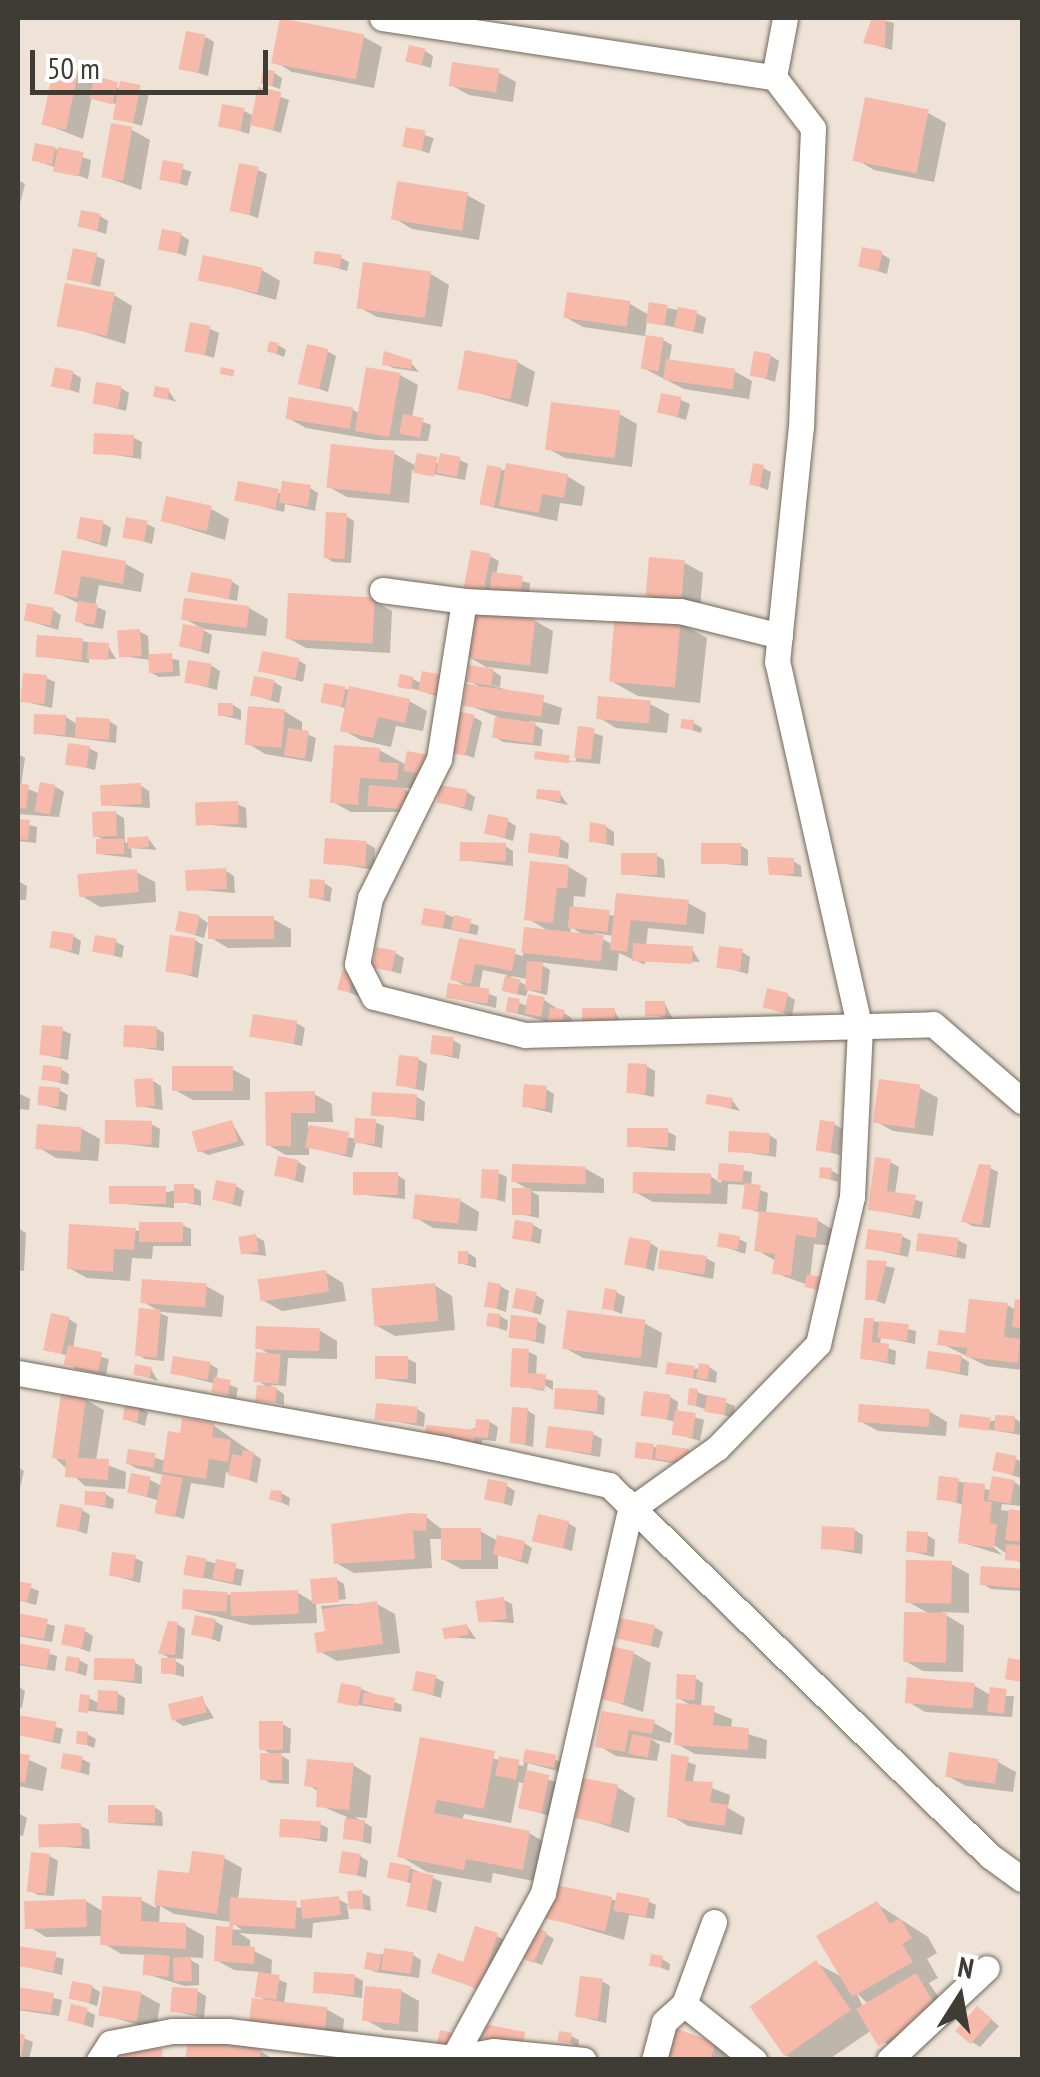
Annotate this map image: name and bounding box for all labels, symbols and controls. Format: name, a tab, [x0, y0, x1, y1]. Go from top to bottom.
scale bar	[35, 30, 272, 92]
text: 50 m	[47, 48, 100, 87]
north arrow	[910, 1947, 1010, 2047]
text: N	[955, 1947, 977, 1987]

